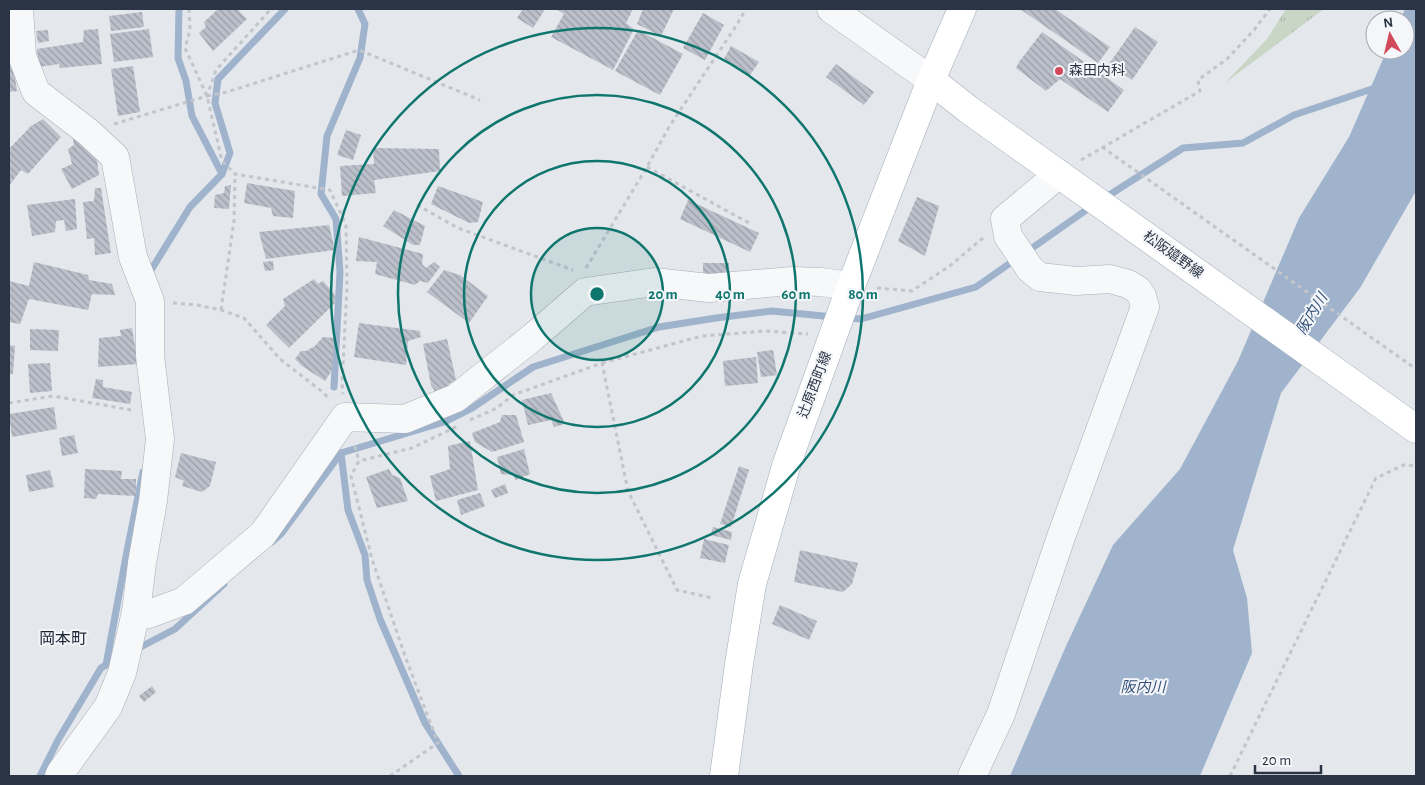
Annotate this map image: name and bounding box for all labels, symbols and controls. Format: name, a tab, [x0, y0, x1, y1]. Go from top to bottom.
north arrow	[1365, 10, 1415, 60]
text: N	[1383, 16, 1394, 31]
place label: 森田内科	[1069, 63, 1125, 78]
marker: 森田内科	[1053, 65, 1065, 77]
street label: 松阪嬉野線	[1141, 228, 1206, 281]
centre of rings	[588, 285, 606, 303]
text: 20 m	[648, 287, 678, 302]
text: 40 m	[715, 287, 745, 302]
text: 60 m	[781, 287, 811, 302]
text: 80 m	[848, 287, 878, 302]
water label: 阪内川	[1293, 289, 1331, 337]
street label: 辻原西町線	[795, 349, 834, 420]
district label: 岡本町	[39, 631, 87, 647]
water label: 阪内川	[1120, 679, 1167, 695]
scale bar	[1255, 742, 1321, 774]
text: 20 m	[1262, 753, 1291, 768]

